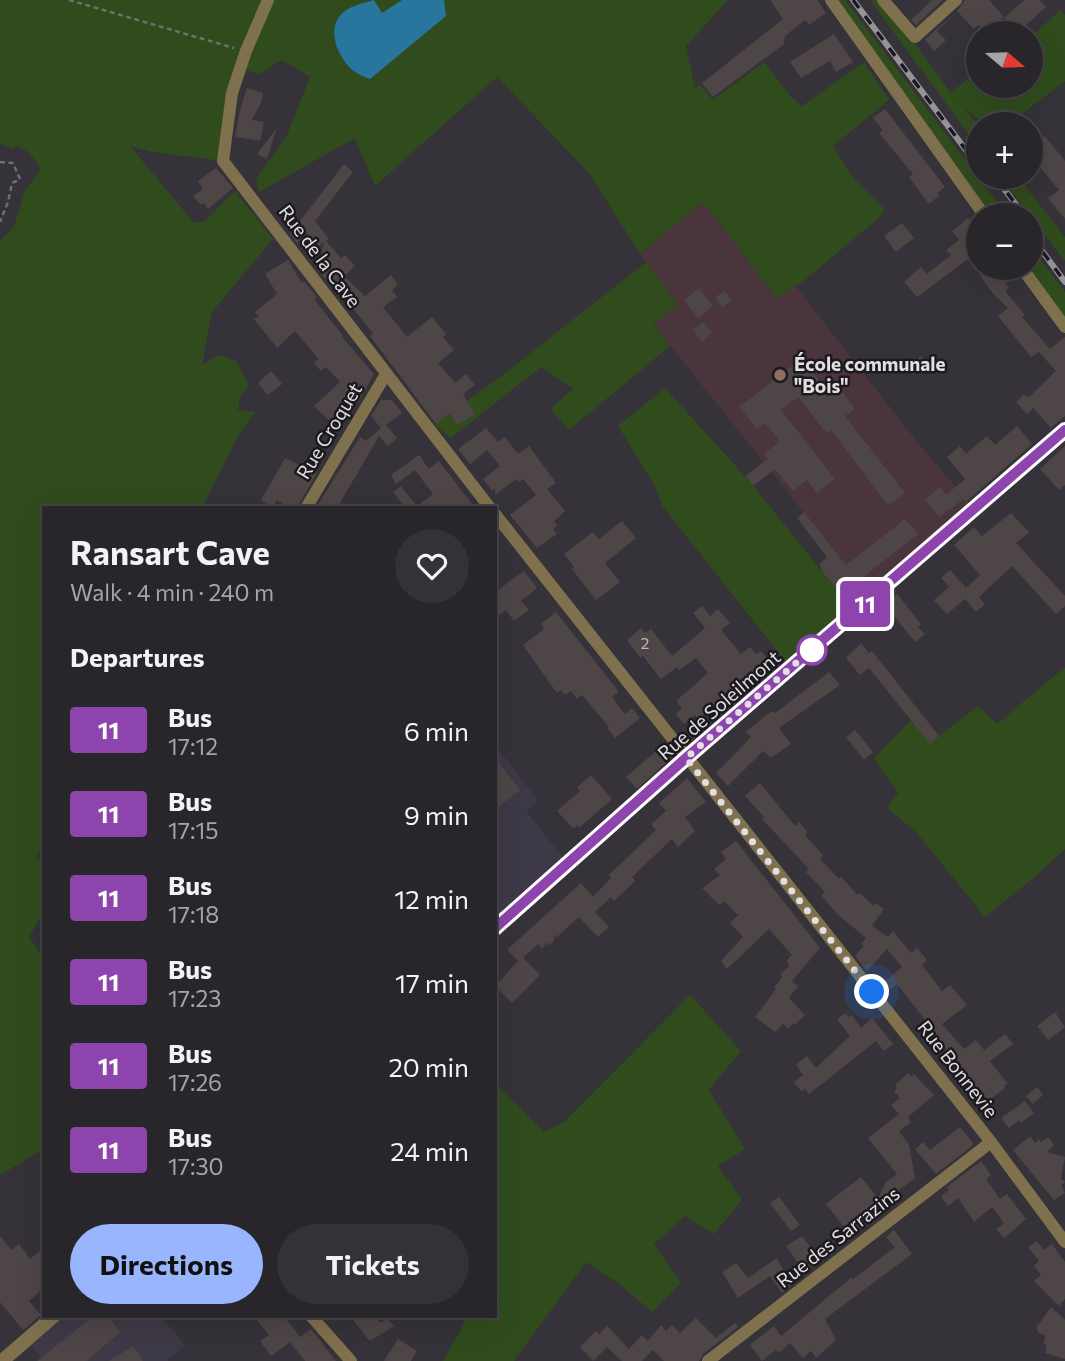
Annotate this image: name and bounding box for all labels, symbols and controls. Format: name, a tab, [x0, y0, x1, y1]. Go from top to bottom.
north arrow	[966, 21, 1043, 98]
map controls	[966, 21, 1043, 280]
button: +	[966, 112, 1043, 189]
street label: Rue de la Cave	[274, 200, 366, 311]
button: −	[966, 203, 1043, 280]
place label: École communale "Bois"	[794, 352, 945, 397]
marker: École communale "Bois"	[772, 367, 788, 383]
street label: Rue Croquet	[291, 378, 366, 483]
button: heart	[395, 529, 469, 603]
text: Ransart Cave	[70, 531, 270, 572]
text: Walk · 4 min · 240 m	[70, 578, 274, 606]
line badge: 11	[834, 581, 896, 627]
text: 11	[854, 589, 876, 618]
house number: 2	[641, 633, 650, 652]
unlabelled marker	[797, 635, 827, 665]
text: Departures	[70, 641, 205, 672]
street label: Rue de Soleilmont	[653, 645, 785, 764]
text: Bus	[168, 701, 212, 732]
text: 11	[98, 715, 119, 744]
text: 6 min	[404, 715, 469, 746]
text: 17:12	[168, 732, 218, 760]
text: Bus	[168, 785, 212, 816]
text: 11	[98, 799, 119, 828]
text: 9 min	[404, 799, 469, 830]
text: 17:15	[168, 816, 218, 844]
text: Bus	[168, 869, 212, 900]
text: 11	[98, 883, 119, 912]
text: 12 min	[394, 883, 469, 914]
text: 17:18	[168, 900, 219, 928]
text: Bus	[168, 953, 212, 984]
text: 11	[98, 967, 119, 996]
text: 17 min	[395, 967, 469, 998]
your location	[854, 974, 889, 1009]
text: 17:23	[168, 984, 221, 1012]
street label: Rue Bonnevie	[913, 1016, 1003, 1122]
text: Bus	[168, 1037, 212, 1068]
text: 11	[98, 1051, 119, 1080]
text: 20 min	[388, 1051, 469, 1082]
text: 17:26	[168, 1068, 222, 1096]
text: Bus	[168, 1121, 212, 1152]
text: 11	[98, 1135, 119, 1164]
text: 24 min	[390, 1135, 469, 1166]
text: 17:30	[168, 1152, 224, 1180]
street label: Rue des Sarrazins	[771, 1181, 904, 1292]
button: Directions	[70, 1224, 263, 1304]
button: Tickets	[277, 1224, 469, 1304]

